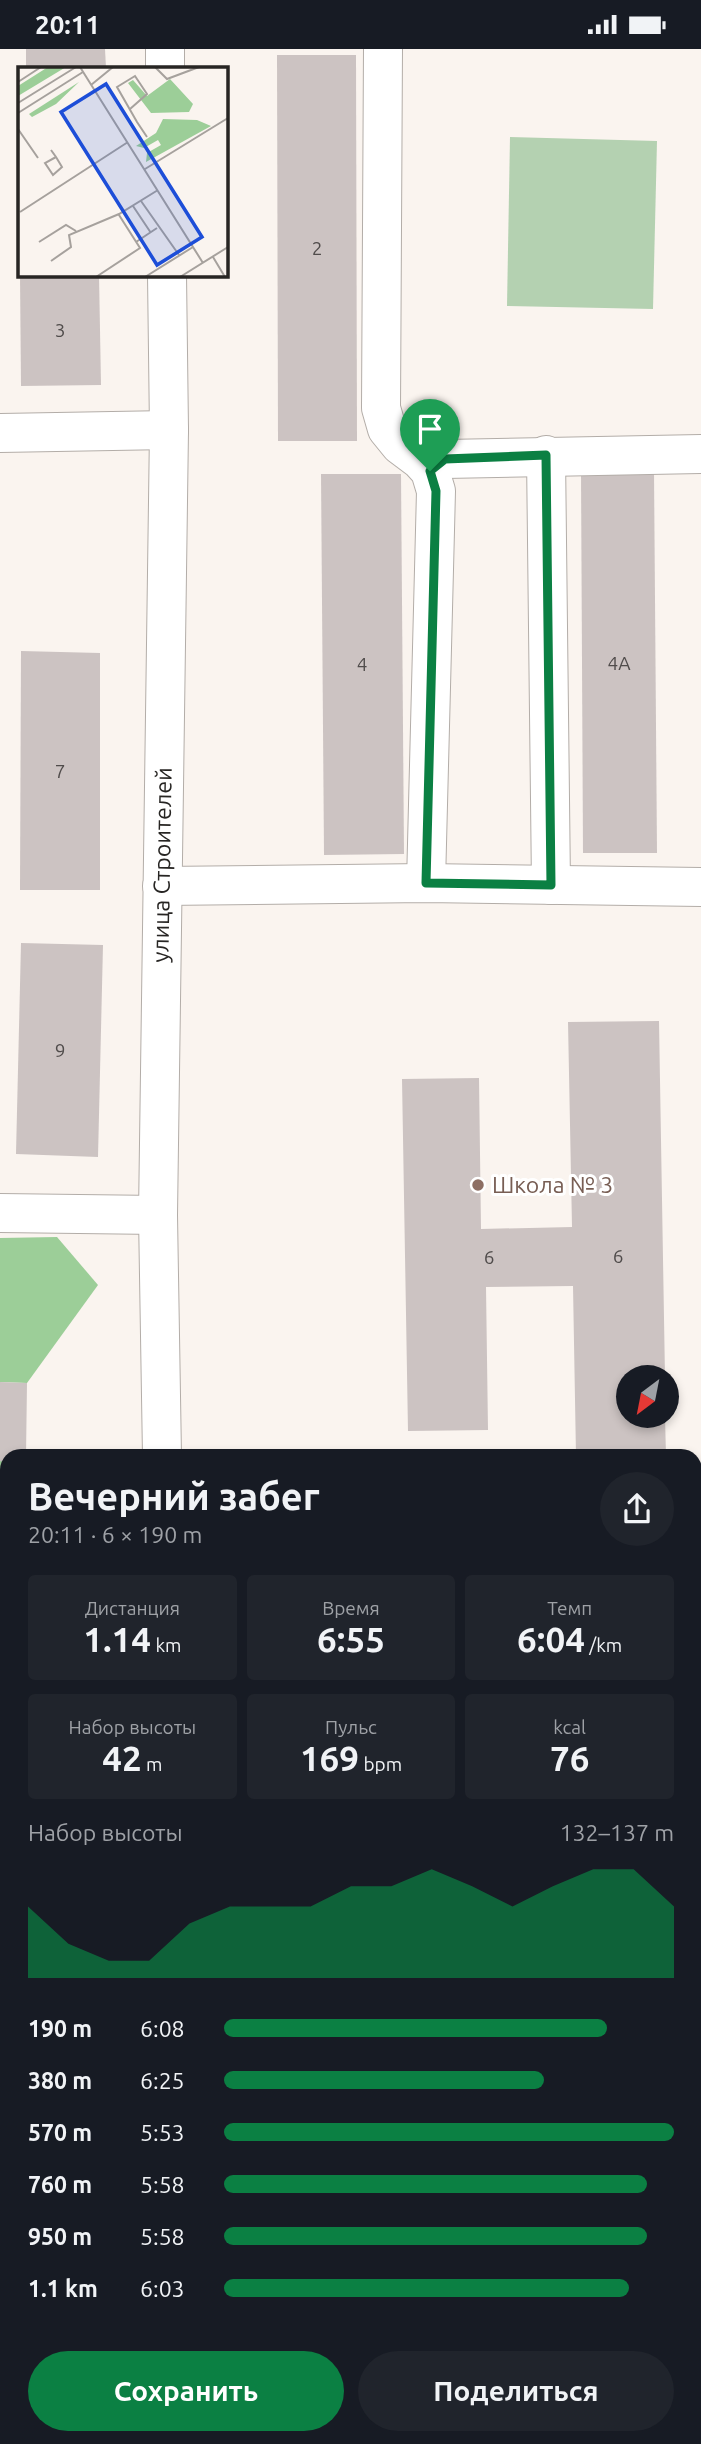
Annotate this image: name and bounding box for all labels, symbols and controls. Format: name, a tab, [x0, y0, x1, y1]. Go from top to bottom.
text: 20:11	[35, 10, 100, 39]
inset map	[18, 67, 228, 277]
house number: 2	[312, 237, 322, 259]
house number: 3	[55, 319, 65, 341]
pin	[400, 399, 460, 471]
icon: arrive	[411, 410, 449, 448]
house number: 4А	[607, 652, 631, 674]
house number: 4	[357, 653, 367, 675]
house number: 7	[55, 760, 65, 782]
street label: улица Строителей	[147, 767, 176, 963]
house number: 9	[55, 1039, 65, 1061]
place label: Школа № 3	[492, 1172, 613, 1197]
marker: Школа № 3	[470, 1177, 486, 1193]
house number: 6	[613, 1245, 623, 1267]
house number: 6	[484, 1246, 494, 1268]
north arrow	[616, 1365, 679, 1428]
map controls	[616, 1365, 679, 1428]
button: share	[600, 1472, 674, 1546]
text: Вечерний забег	[28, 1475, 320, 1517]
text: 20:11 · 6 × 190 m	[28, 1522, 202, 1547]
text: Дистанция	[85, 1597, 180, 1619]
text: Время	[322, 1597, 380, 1619]
text: Темп	[547, 1597, 592, 1619]
text: 1.14	[83, 1619, 151, 1659]
text: 6:55	[317, 1619, 385, 1659]
text: 6:04	[517, 1619, 585, 1659]
text: km	[151, 1634, 181, 1656]
text: /km	[585, 1634, 622, 1656]
text: Набор высоты	[68, 1716, 196, 1738]
text: Пульс	[325, 1716, 377, 1738]
text: kcal	[553, 1716, 586, 1738]
text: 42	[102, 1738, 142, 1778]
text: 169	[300, 1738, 359, 1778]
text: 76	[550, 1738, 589, 1778]
text: m	[142, 1753, 162, 1775]
text: bpm	[359, 1753, 402, 1775]
text: Набор высоты	[28, 1820, 183, 1845]
text: 132–137 m	[560, 1820, 674, 1845]
text: 190 m	[28, 2016, 92, 2041]
text: 6:08	[140, 2016, 185, 2041]
text: 380 m	[28, 2068, 92, 2093]
text: 6:25	[140, 2068, 185, 2093]
text: 570 m	[28, 2120, 92, 2145]
text: 5:53	[140, 2120, 185, 2145]
text: 760 m	[28, 2172, 92, 2197]
text: 5:58	[140, 2172, 185, 2197]
text: 950 m	[28, 2224, 92, 2249]
text: 5:58	[140, 2224, 185, 2249]
text: 1.1 km	[28, 2276, 98, 2301]
text: 6:03	[140, 2276, 185, 2301]
button: Сохранить	[28, 2351, 344, 2431]
button: Поделиться	[358, 2351, 674, 2431]

